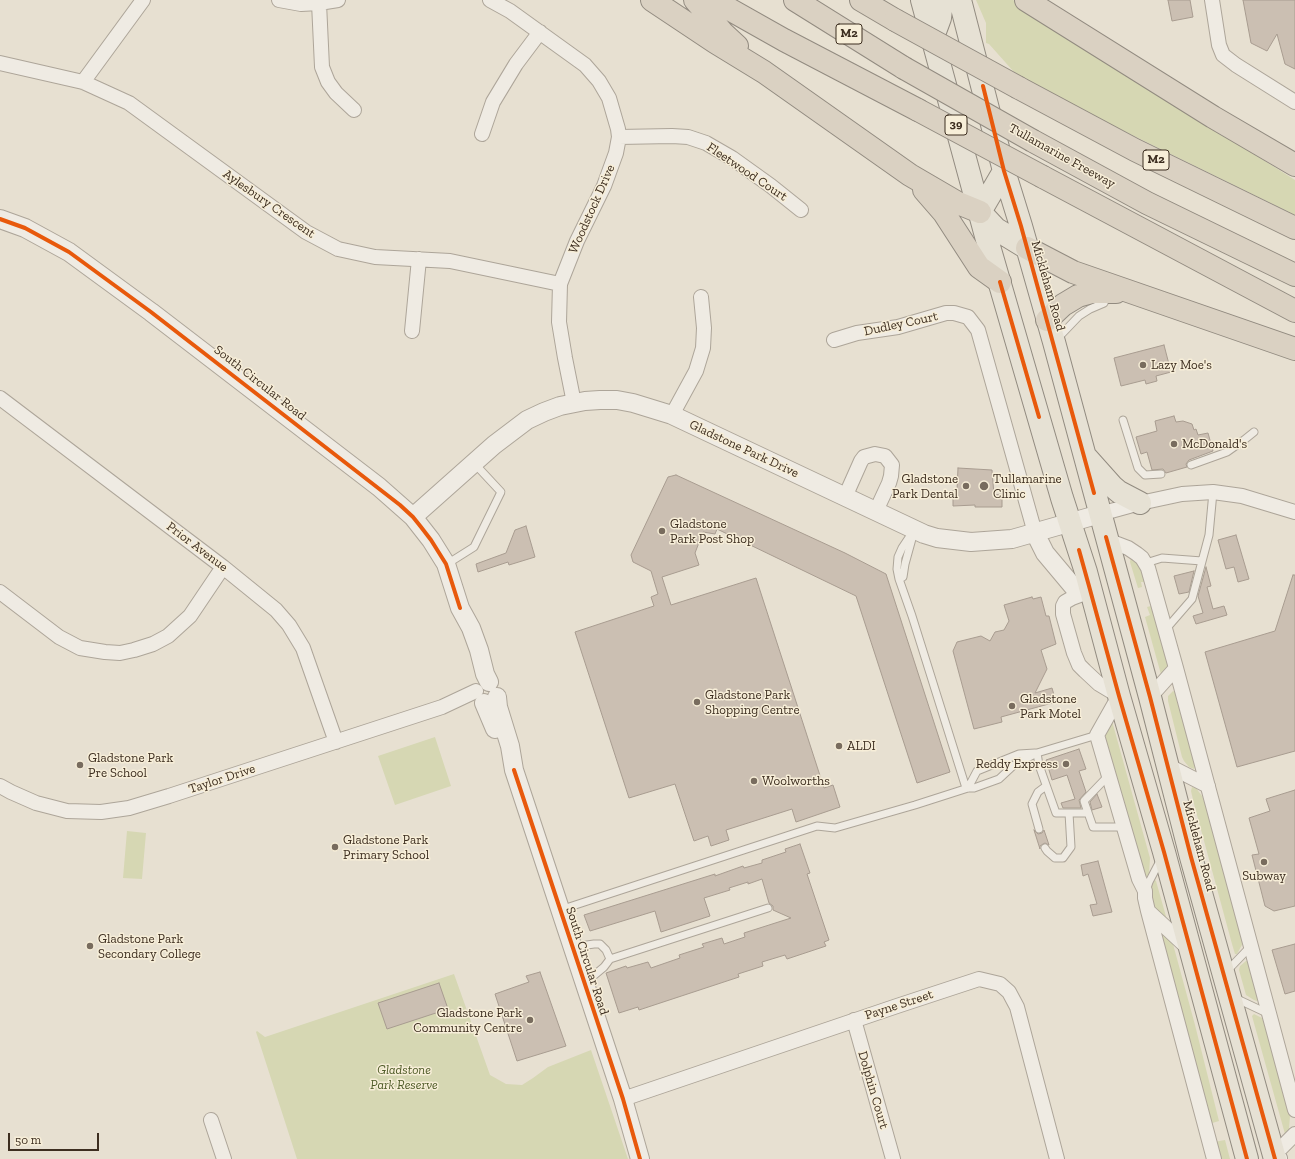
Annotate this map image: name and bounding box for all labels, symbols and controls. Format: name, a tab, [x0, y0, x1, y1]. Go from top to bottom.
road number: M2	[836, 24, 862, 44]
road number: 39	[945, 115, 967, 135]
street label: Tullamarine Freeway	[1006, 120, 1118, 192]
street label: Fleetwood Court	[704, 139, 790, 205]
road number: M2	[1143, 150, 1169, 170]
street label: Woodstock Drive	[565, 162, 619, 256]
street label: Aylesbury Crescent	[220, 166, 318, 242]
street label: Mickleham Road	[1028, 239, 1068, 333]
street label: Dudley Court	[863, 309, 939, 339]
street label: South Circular Road	[211, 342, 309, 424]
place label: Lazy Moe's	[1151, 357, 1212, 373]
marker: Lazy Moe's	[1138, 360, 1148, 370]
street label: Gladstone Park Drive	[687, 417, 801, 481]
place label: McDonald's	[1182, 436, 1247, 452]
marker: McDonald's	[1169, 439, 1179, 449]
place label: Gladstone Park Dental	[892, 471, 958, 502]
place label: Tullamarine Clinic	[993, 471, 1062, 502]
marker: Tullamarine Clinic	[978, 480, 990, 492]
marker: Gladstone Park Dental	[961, 481, 971, 491]
place label: Gladstone Park Post Shop	[670, 516, 754, 547]
street label: Prior Avenue	[163, 519, 231, 575]
marker: Gladstone Park Post Shop	[657, 526, 667, 536]
place label: Gladstone Park Shopping Centre	[705, 687, 800, 718]
place label: Gladstone Park Motel	[1020, 691, 1081, 722]
marker: Gladstone Park Shopping Centre	[692, 697, 702, 707]
marker: Gladstone Park Motel	[1007, 701, 1017, 711]
place label: ALDI	[847, 738, 876, 754]
marker: ALDI	[834, 741, 844, 751]
place label: Gladstone Park Pre School	[88, 750, 173, 781]
place label: Reddy Express	[976, 756, 1058, 772]
marker: Reddy Express	[1061, 759, 1071, 769]
marker: Gladstone Park Pre School	[75, 760, 85, 770]
street label: Taylor Drive	[187, 761, 257, 797]
place label: Woolworths	[762, 773, 830, 789]
marker: Woolworths	[749, 776, 759, 786]
street label: Mickleham Road	[1179, 799, 1219, 893]
place label: Gladstone Park Primary School	[343, 832, 429, 863]
marker: Gladstone Park Primary School	[330, 842, 340, 852]
marker: Subway	[1259, 857, 1269, 867]
place label: Subway	[1242, 868, 1286, 884]
street label: South Circular Road	[562, 905, 612, 1017]
place label: Gladstone Park Secondary College	[98, 931, 201, 962]
marker: Gladstone Park Secondary College	[85, 941, 95, 951]
street label: Payne Street	[863, 987, 935, 1023]
place label: Gladstone Park Community Centre	[413, 1005, 522, 1036]
marker: Gladstone Park Community Centre	[525, 1015, 535, 1025]
street label: Dolphin Court	[854, 1049, 892, 1131]
park label: Gladstone Park Reserve	[370, 1062, 438, 1093]
scale bar	[10, 1125, 101, 1151]
text: 50 m	[15, 1133, 41, 1147]

